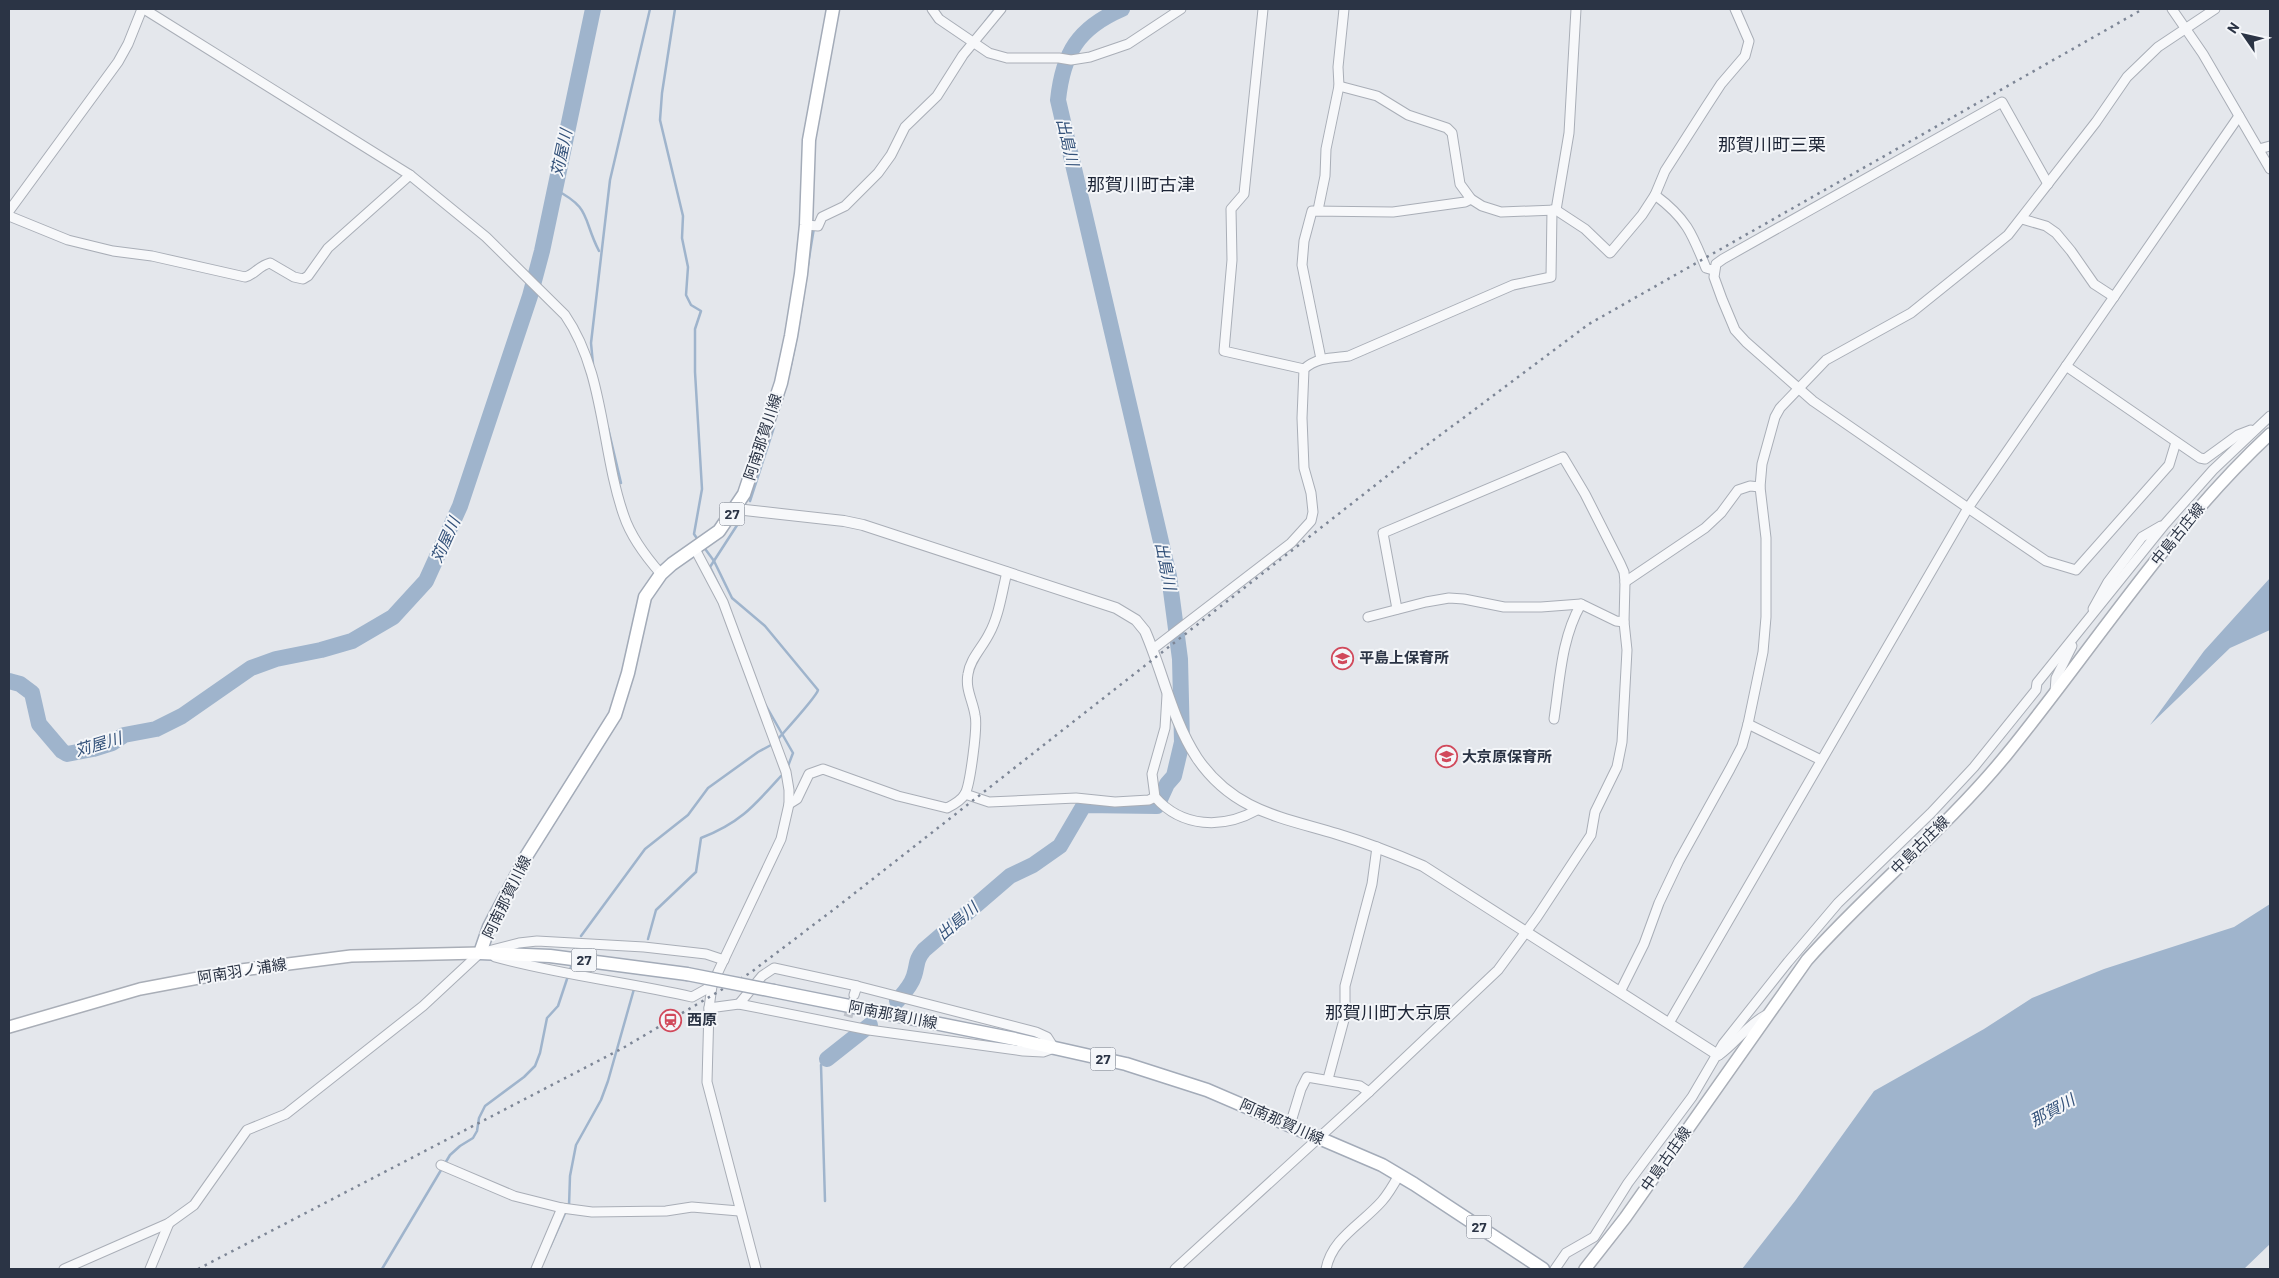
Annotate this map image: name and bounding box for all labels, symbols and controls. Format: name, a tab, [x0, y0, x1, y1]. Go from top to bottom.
north arrow	[2219, 10, 2269, 60]
text: N	[2223, 19, 2242, 36]
water label: 出島川	[1054, 116, 1084, 169]
water label: 苅屋川	[546, 125, 575, 178]
district label: 那賀川町三栗	[1718, 133, 1826, 155]
district label: 那賀川町古津	[1087, 173, 1195, 195]
street label: 阿南那賀川線	[740, 391, 785, 482]
street label: 中島古庄線	[2147, 499, 2208, 568]
road number: 27	[720, 502, 744, 526]
water label: 苅屋川	[426, 512, 464, 566]
water label: 出島川	[1153, 541, 1181, 593]
school or university icon: 平島上保育所	[1331, 646, 1355, 670]
place label: 平島上保育所	[1359, 648, 1449, 666]
water label: 苅屋川	[72, 727, 125, 760]
school or university icon: 大京原保育所	[1434, 745, 1458, 769]
place label: 大京原保育所	[1462, 747, 1552, 765]
street label: 中島古庄線	[1886, 811, 1952, 877]
street label: 阿南那賀川線	[478, 852, 534, 941]
water label: 出島川	[932, 896, 983, 944]
road number: 27	[572, 948, 596, 972]
street label: 阿南羽ノ浦線	[196, 954, 288, 986]
street label: 阿南那賀川線	[847, 997, 939, 1031]
district label: 那賀川町大京原	[1325, 1001, 1451, 1023]
station icon: 西原	[659, 1008, 683, 1032]
place label: 西原	[687, 1010, 717, 1028]
road number: 27	[1090, 1048, 1116, 1070]
water label: 那賀川	[2026, 1089, 2079, 1130]
street label: 阿南那賀川線	[1238, 1095, 1327, 1148]
street label: 中島古庄線	[1636, 1123, 1694, 1194]
road number: 27	[1466, 1216, 1492, 1238]

